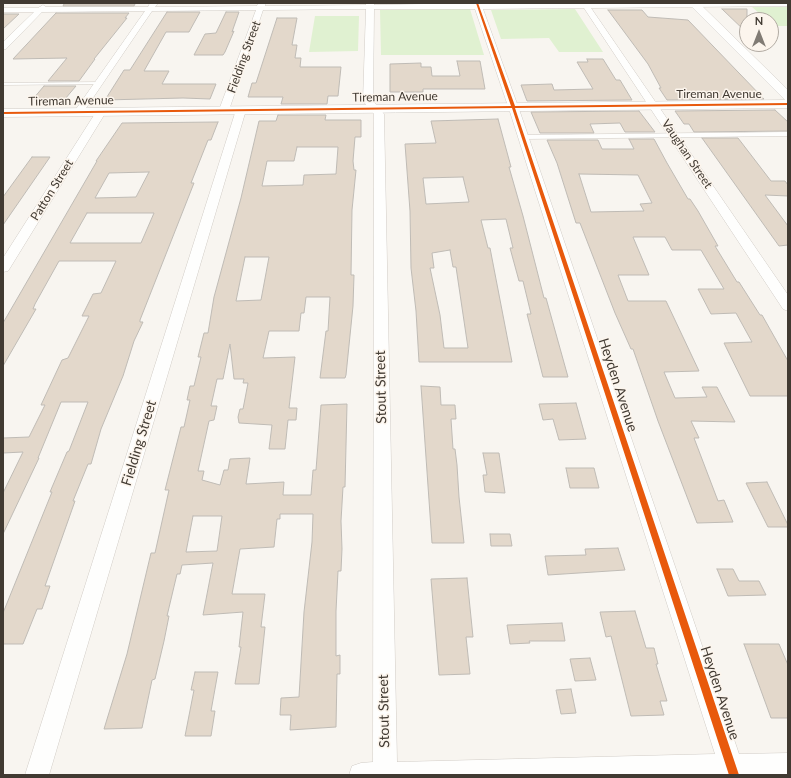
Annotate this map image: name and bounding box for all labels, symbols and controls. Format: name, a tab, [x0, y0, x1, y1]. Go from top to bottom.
north arrow	[739, 12, 779, 52]
text: N	[755, 14, 763, 27]
street label: Fielding Street	[224, 19, 264, 95]
street label: Tireman Avenue	[676, 87, 762, 101]
street label: Tireman Avenue	[352, 89, 438, 105]
street label: Tireman Avenue	[28, 93, 114, 109]
street label: Vaughan Street	[659, 117, 715, 191]
street label: Patton Street	[28, 157, 76, 223]
street label: Heyden Avenue	[595, 336, 641, 434]
street label: Stout Street	[372, 350, 390, 424]
street label: Fielding Street	[118, 398, 160, 488]
street label: Heyden Avenue	[697, 644, 743, 742]
street label: Stout Street	[375, 674, 393, 748]

